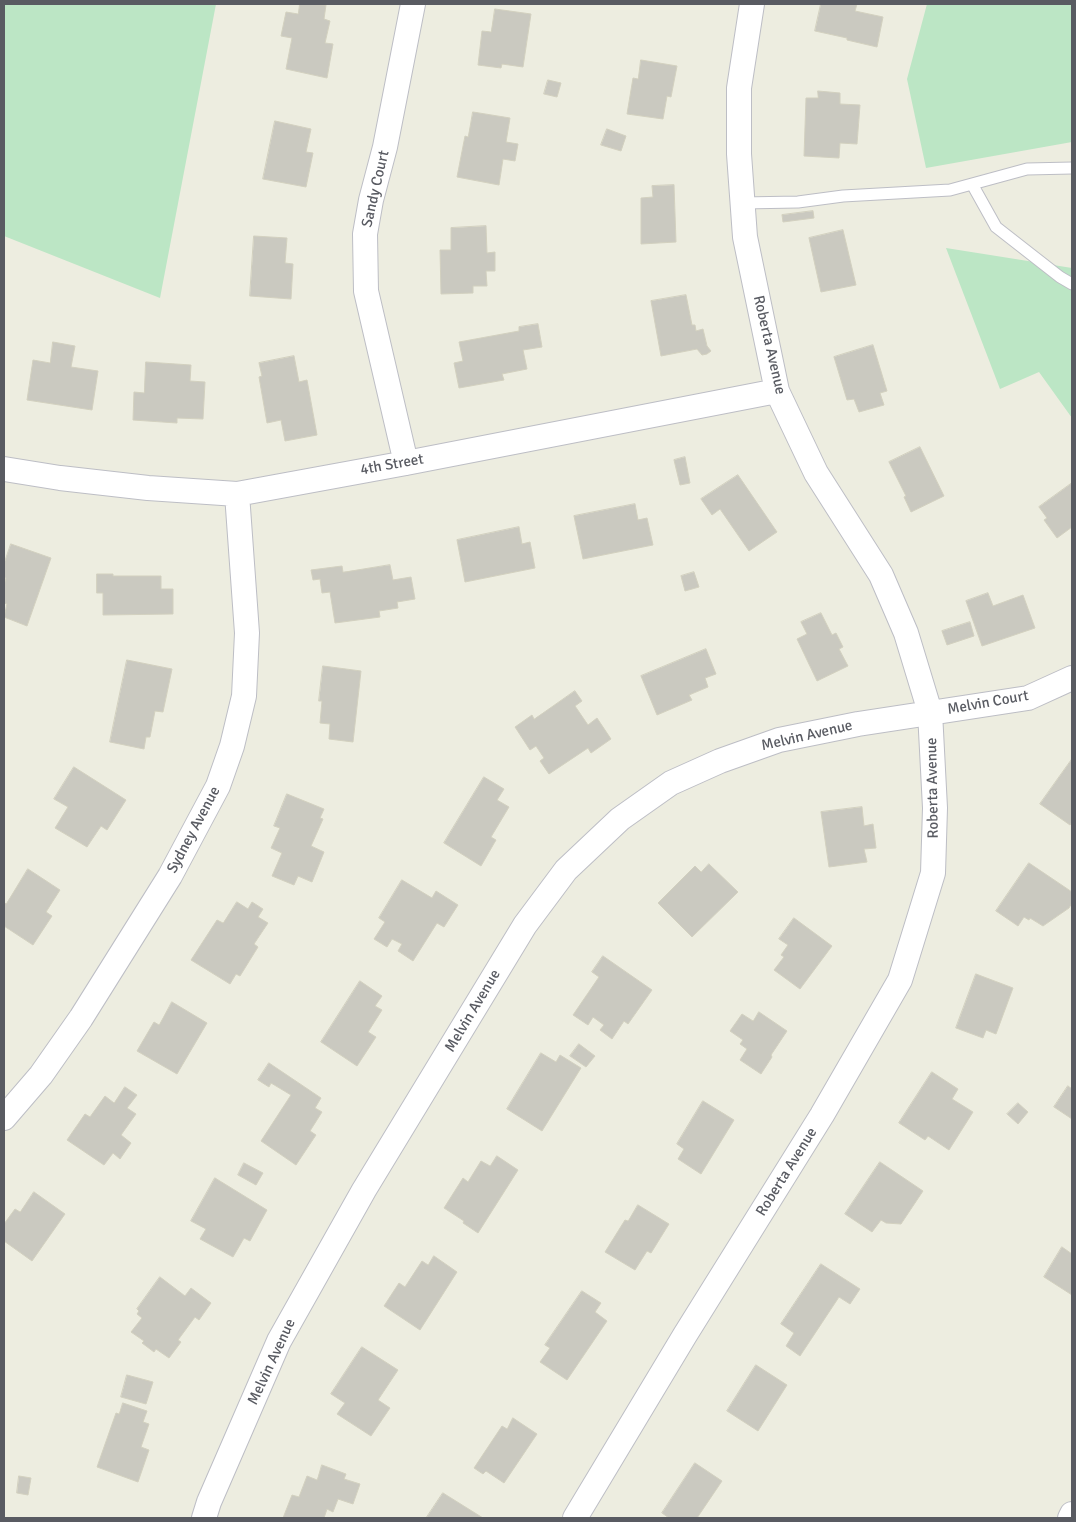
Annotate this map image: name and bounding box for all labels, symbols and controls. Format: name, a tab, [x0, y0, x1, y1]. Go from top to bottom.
street label: Sandy Court	[358, 149, 394, 229]
street label: Roberta Avenue	[749, 294, 789, 396]
street label: 4th Street	[359, 451, 425, 479]
street label: Melvin Court	[946, 687, 1030, 719]
street label: Melvin Avenue	[760, 717, 854, 755]
street label: Roberta Avenue	[923, 737, 943, 839]
street label: Sydney Avenue	[164, 784, 224, 876]
street label: Melvin Avenue	[441, 967, 505, 1055]
street label: Roberta Avenue	[753, 1124, 821, 1220]
street label: Melvin Avenue	[244, 1316, 300, 1408]

